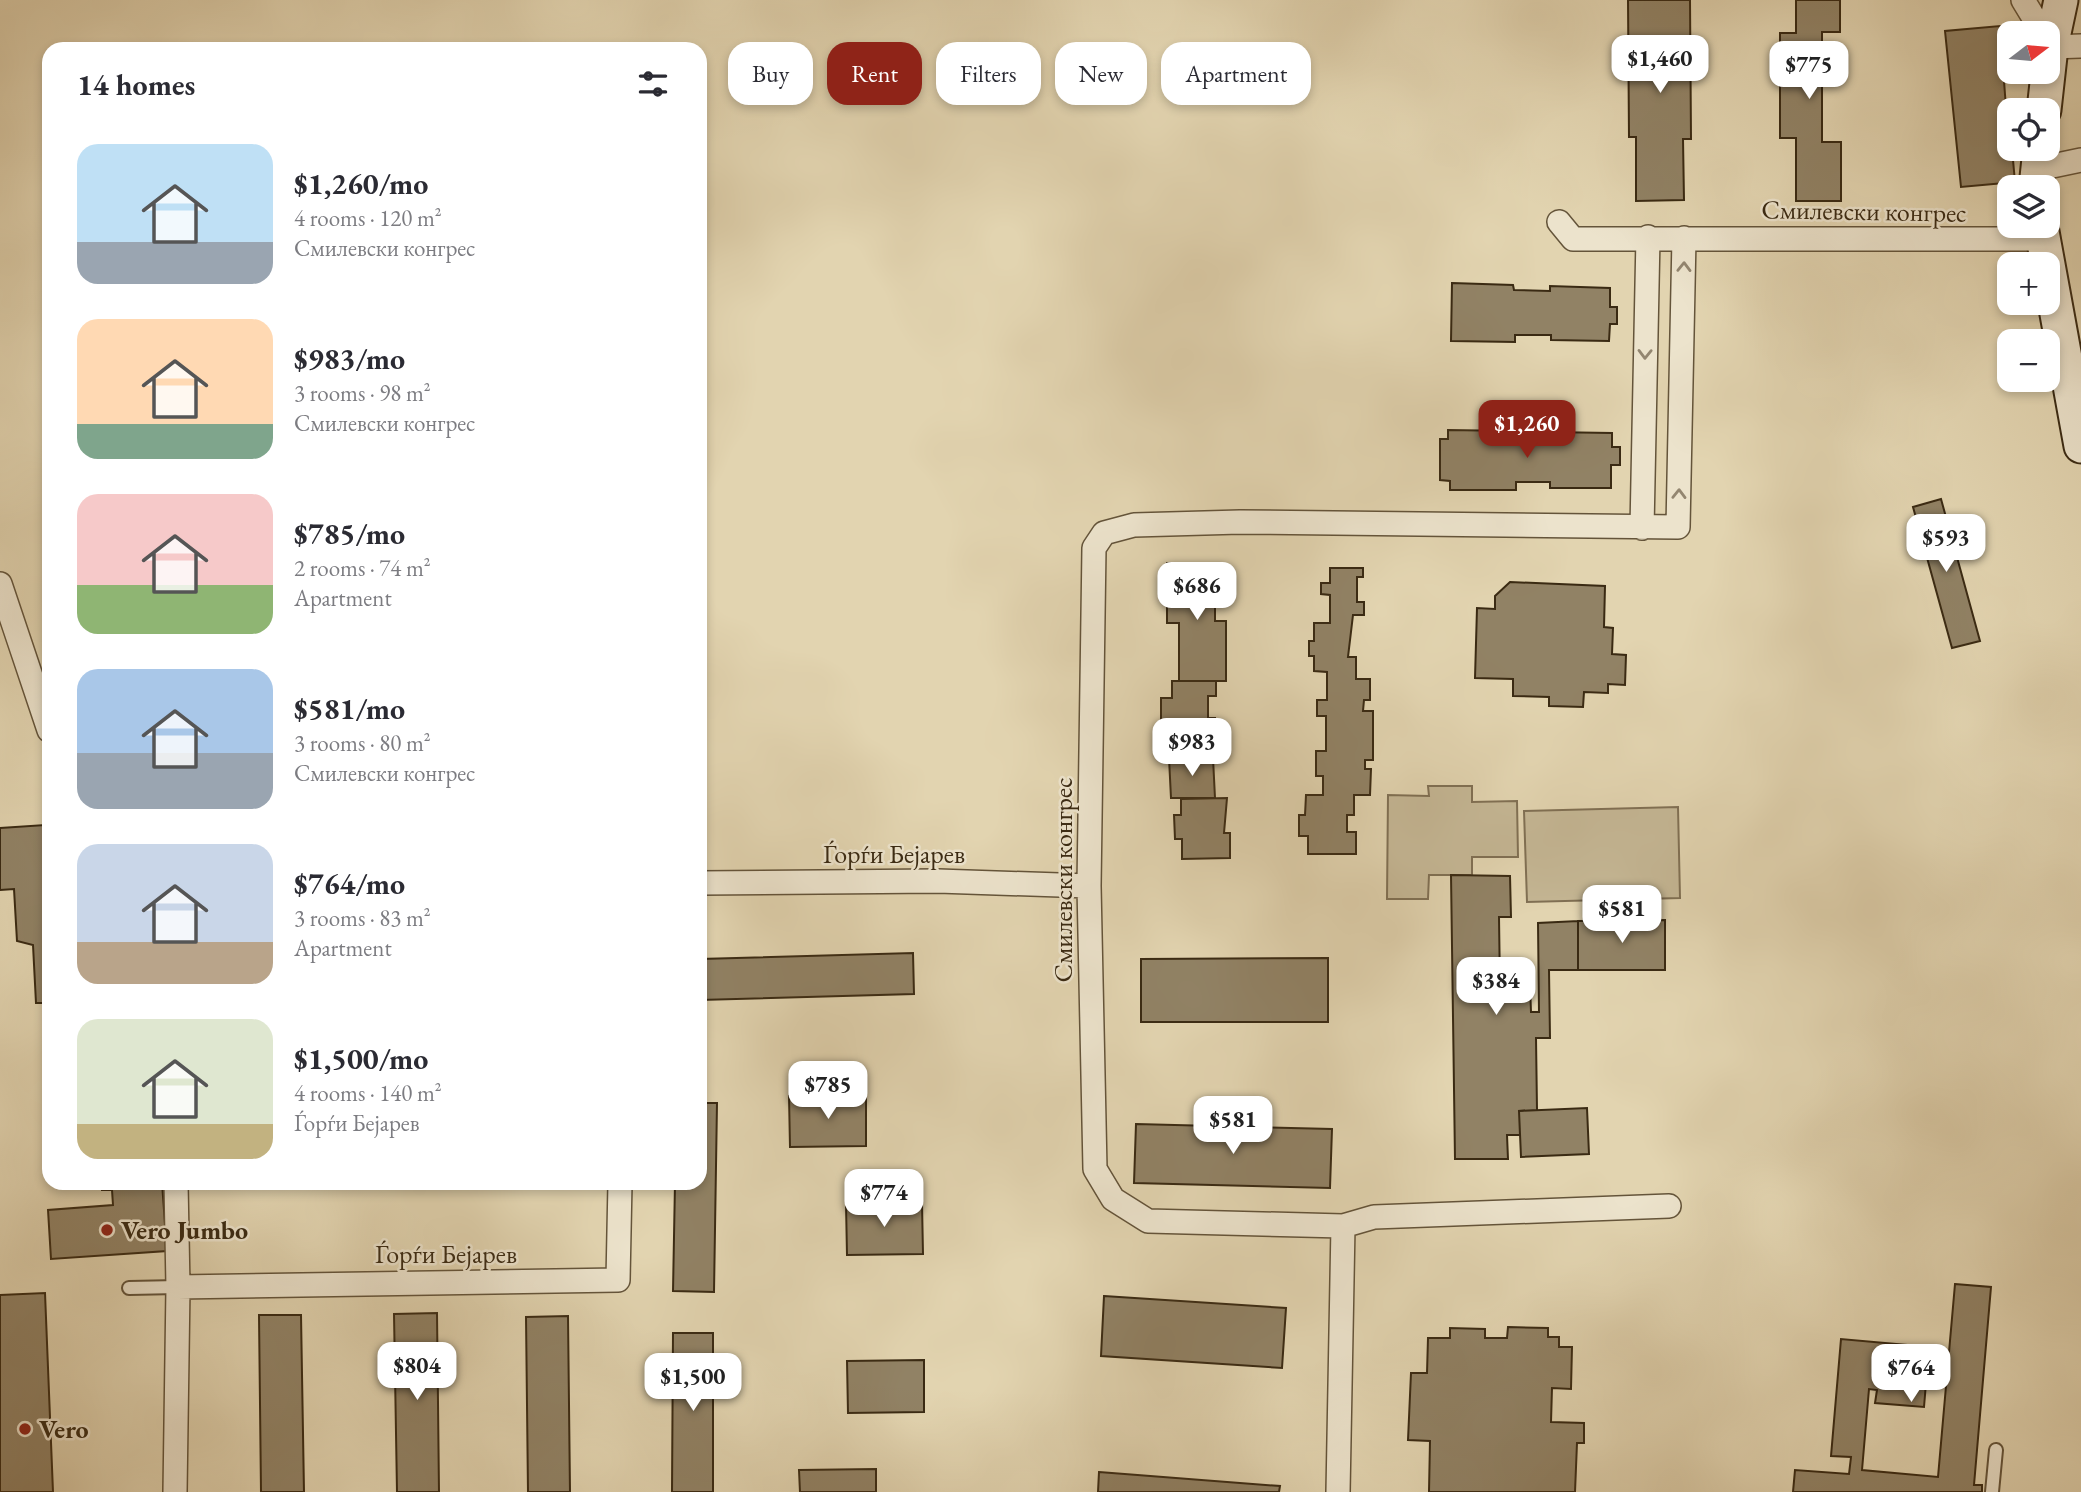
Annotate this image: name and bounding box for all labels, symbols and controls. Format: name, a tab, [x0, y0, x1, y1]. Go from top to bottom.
north arrow	[1997, 21, 2060, 84]
map controls	[1997, 21, 2060, 392]
pin: $1,460	[1603, 36, 1717, 95]
chip: Buy	[728, 42, 813, 105]
chip: Rent	[827, 42, 922, 105]
chip: Filters	[936, 42, 1041, 105]
chip: New	[1055, 42, 1147, 105]
chip: Apartment	[1161, 42, 1311, 105]
pin: $775	[1768, 42, 1850, 101]
text: $1,460	[1628, 43, 1692, 73]
text: $775	[1785, 49, 1833, 79]
text: 14 homes	[77, 65, 195, 104]
icon: filters	[634, 65, 672, 103]
button: locate	[1997, 98, 2060, 161]
text: $1,260/mo	[294, 164, 428, 203]
icon: home	[133, 172, 217, 256]
button: layers	[1997, 175, 2060, 238]
street label: Смилевски конгрес	[1761, 192, 1967, 230]
text: 4 rooms · 120 m²	[294, 203, 442, 233]
text: Смилевски конгрес	[294, 233, 475, 263]
button: +	[1997, 252, 2060, 315]
one-way arrow	[1676, 261, 1691, 272]
button: −	[1997, 329, 2060, 392]
text: $983/mo	[294, 339, 405, 378]
icon: home	[133, 347, 217, 431]
one-way arrow	[1638, 349, 1653, 360]
text: 3 rooms · 98 m²	[294, 378, 431, 408]
pin: $1,260	[1470, 400, 1584, 460]
text: Смилевски конгрес	[294, 408, 475, 438]
text: $1,260	[1495, 408, 1559, 438]
one-way arrow	[1671, 488, 1686, 499]
text: $785/mo	[294, 514, 405, 553]
pin: $593	[1905, 514, 1987, 574]
icon: home	[133, 522, 217, 606]
text: $593	[1922, 522, 1970, 552]
text: 2 rooms · 74 m²	[294, 553, 431, 583]
pin: $686	[1156, 562, 1238, 622]
text: $686	[1173, 570, 1221, 600]
text: Apartment	[294, 583, 392, 613]
text: $581/mo	[294, 689, 405, 728]
icon: home	[133, 697, 217, 781]
pin: $983	[1151, 718, 1233, 778]
text: $983	[1168, 726, 1216, 756]
text: 3 rooms · 80 m²	[294, 728, 431, 758]
text: Смилевски конгрес	[294, 758, 475, 788]
street label: Смилевски конгрес	[1046, 777, 1080, 983]
street label: Ѓорѓи Бејарев	[823, 837, 965, 871]
text: $764/mo	[294, 864, 405, 903]
icon: home	[133, 872, 217, 956]
pin: $581	[1581, 886, 1663, 945]
text: $581	[1598, 893, 1646, 923]
text: 3 rooms · 83 m²	[294, 903, 431, 933]
text: Apartment	[294, 933, 392, 963]
pin: $384	[1455, 958, 1537, 1017]
text: $384	[1472, 965, 1520, 995]
text: $1,500/mo	[294, 1039, 428, 1078]
icon: home	[133, 1047, 217, 1131]
pin: $785	[787, 1062, 869, 1121]
text: $785	[804, 1069, 852, 1099]
text: 4 rooms · 140 m²	[294, 1078, 442, 1108]
pin: $581	[1192, 1096, 1274, 1156]
text: $581	[1209, 1104, 1257, 1134]
text: Ѓорѓи Бејарев	[294, 1108, 420, 1138]
pin: $774	[843, 1170, 925, 1229]
text: $774	[860, 1177, 908, 1207]
place label: Vero Jumbo	[121, 1213, 248, 1247]
marker: Vero Jumbo	[99, 1222, 115, 1238]
street label: Ѓорѓи Бејарев	[375, 1237, 517, 1271]
pin: $804	[376, 1342, 458, 1402]
pin: $764	[1870, 1344, 1952, 1404]
text: $804	[393, 1350, 441, 1380]
text: $764	[1887, 1352, 1935, 1382]
pin: $1,500	[636, 1354, 750, 1413]
text: $1,500	[661, 1361, 725, 1391]
place label: Vero	[39, 1412, 89, 1446]
marker: Vero	[17, 1421, 33, 1437]

